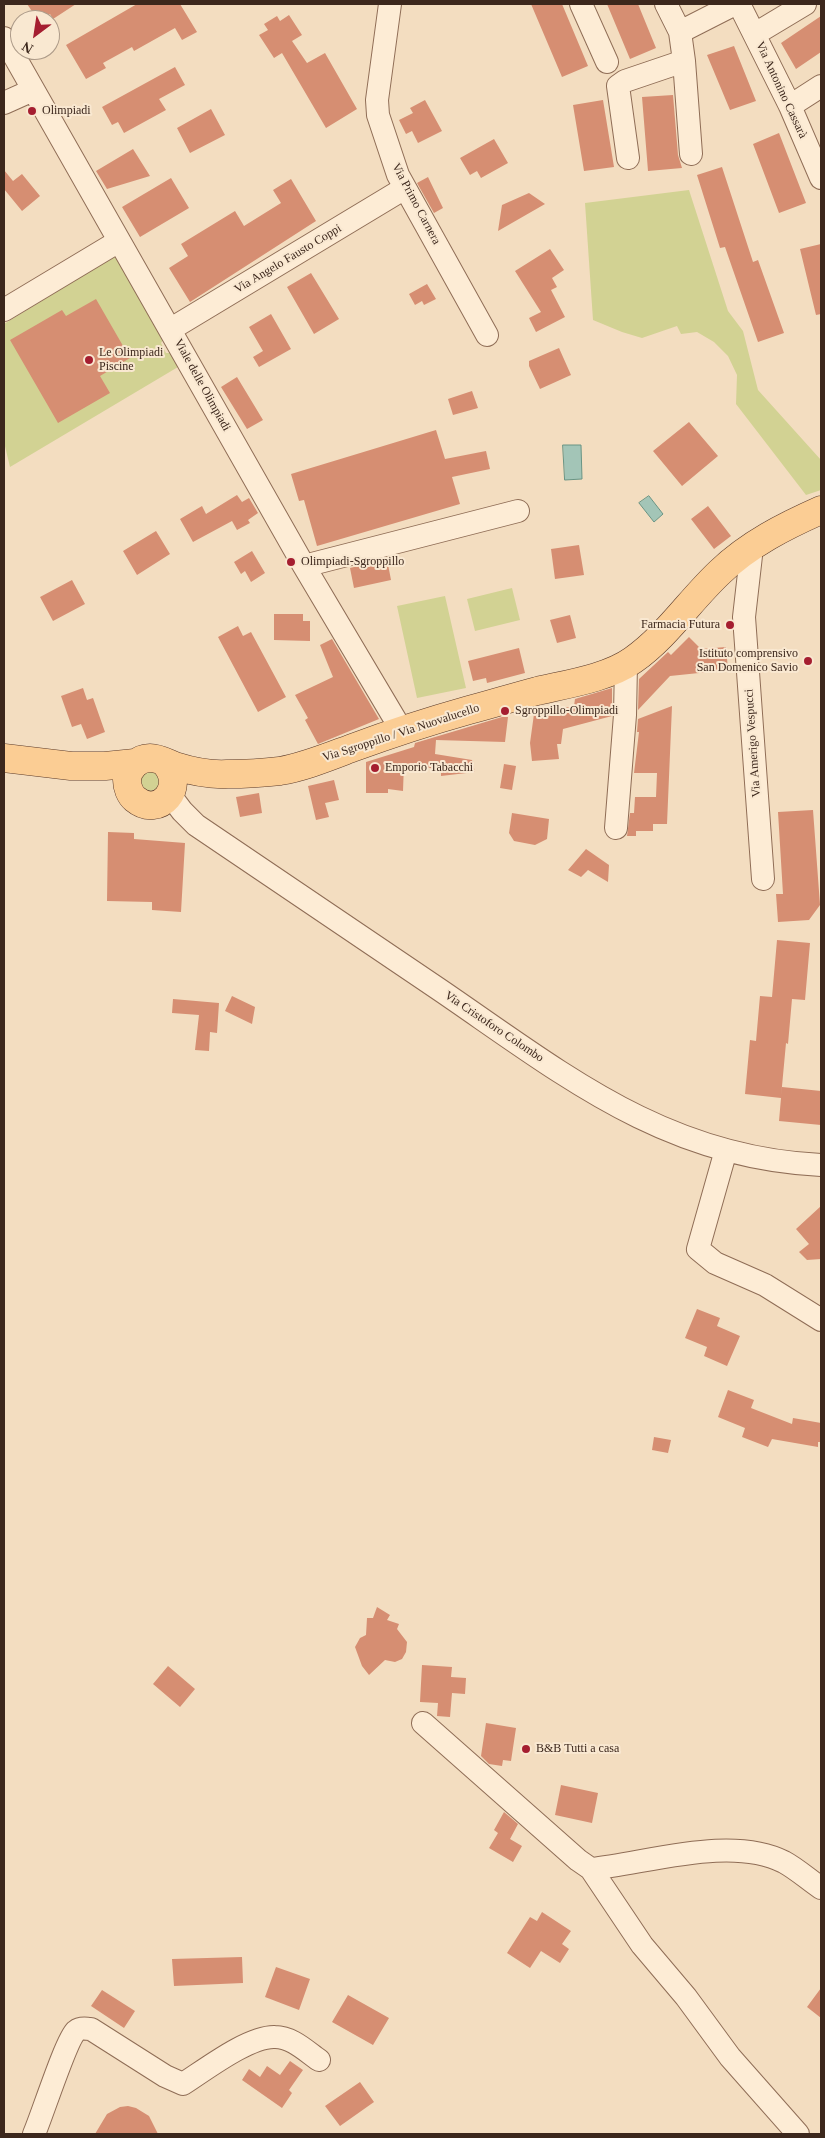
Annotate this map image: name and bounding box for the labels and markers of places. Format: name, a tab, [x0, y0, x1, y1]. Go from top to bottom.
place label: Olimpiadi	[42, 104, 91, 118]
marker: Olimpiadi	[26, 105, 38, 117]
place label: Le Olimpiadi Piscine	[99, 346, 163, 374]
marker: Le Olimpiadi Piscine	[83, 354, 95, 366]
place label: Olimpiadi-Sgroppillo	[301, 555, 404, 569]
marker: Olimpiadi-Sgroppillo	[285, 556, 297, 568]
place label: Farmacia Futura	[641, 618, 720, 632]
marker: Farmacia Futura	[724, 619, 736, 631]
place label: Istituto comprensivo San Domenico Savio	[697, 647, 798, 675]
marker: Istituto comprensivo San Domenico Savio	[802, 655, 814, 667]
place label: Sgroppillo-Olimpiadi	[515, 704, 618, 718]
marker: Sgroppillo-Olimpiadi	[499, 705, 511, 717]
place label: Emporio Tabacchi	[385, 761, 473, 775]
marker: Emporio Tabacchi	[369, 762, 381, 774]
place label: B&B Tutti a casa	[536, 1742, 619, 1756]
marker: B&B Tutti a casa	[520, 1743, 532, 1755]

